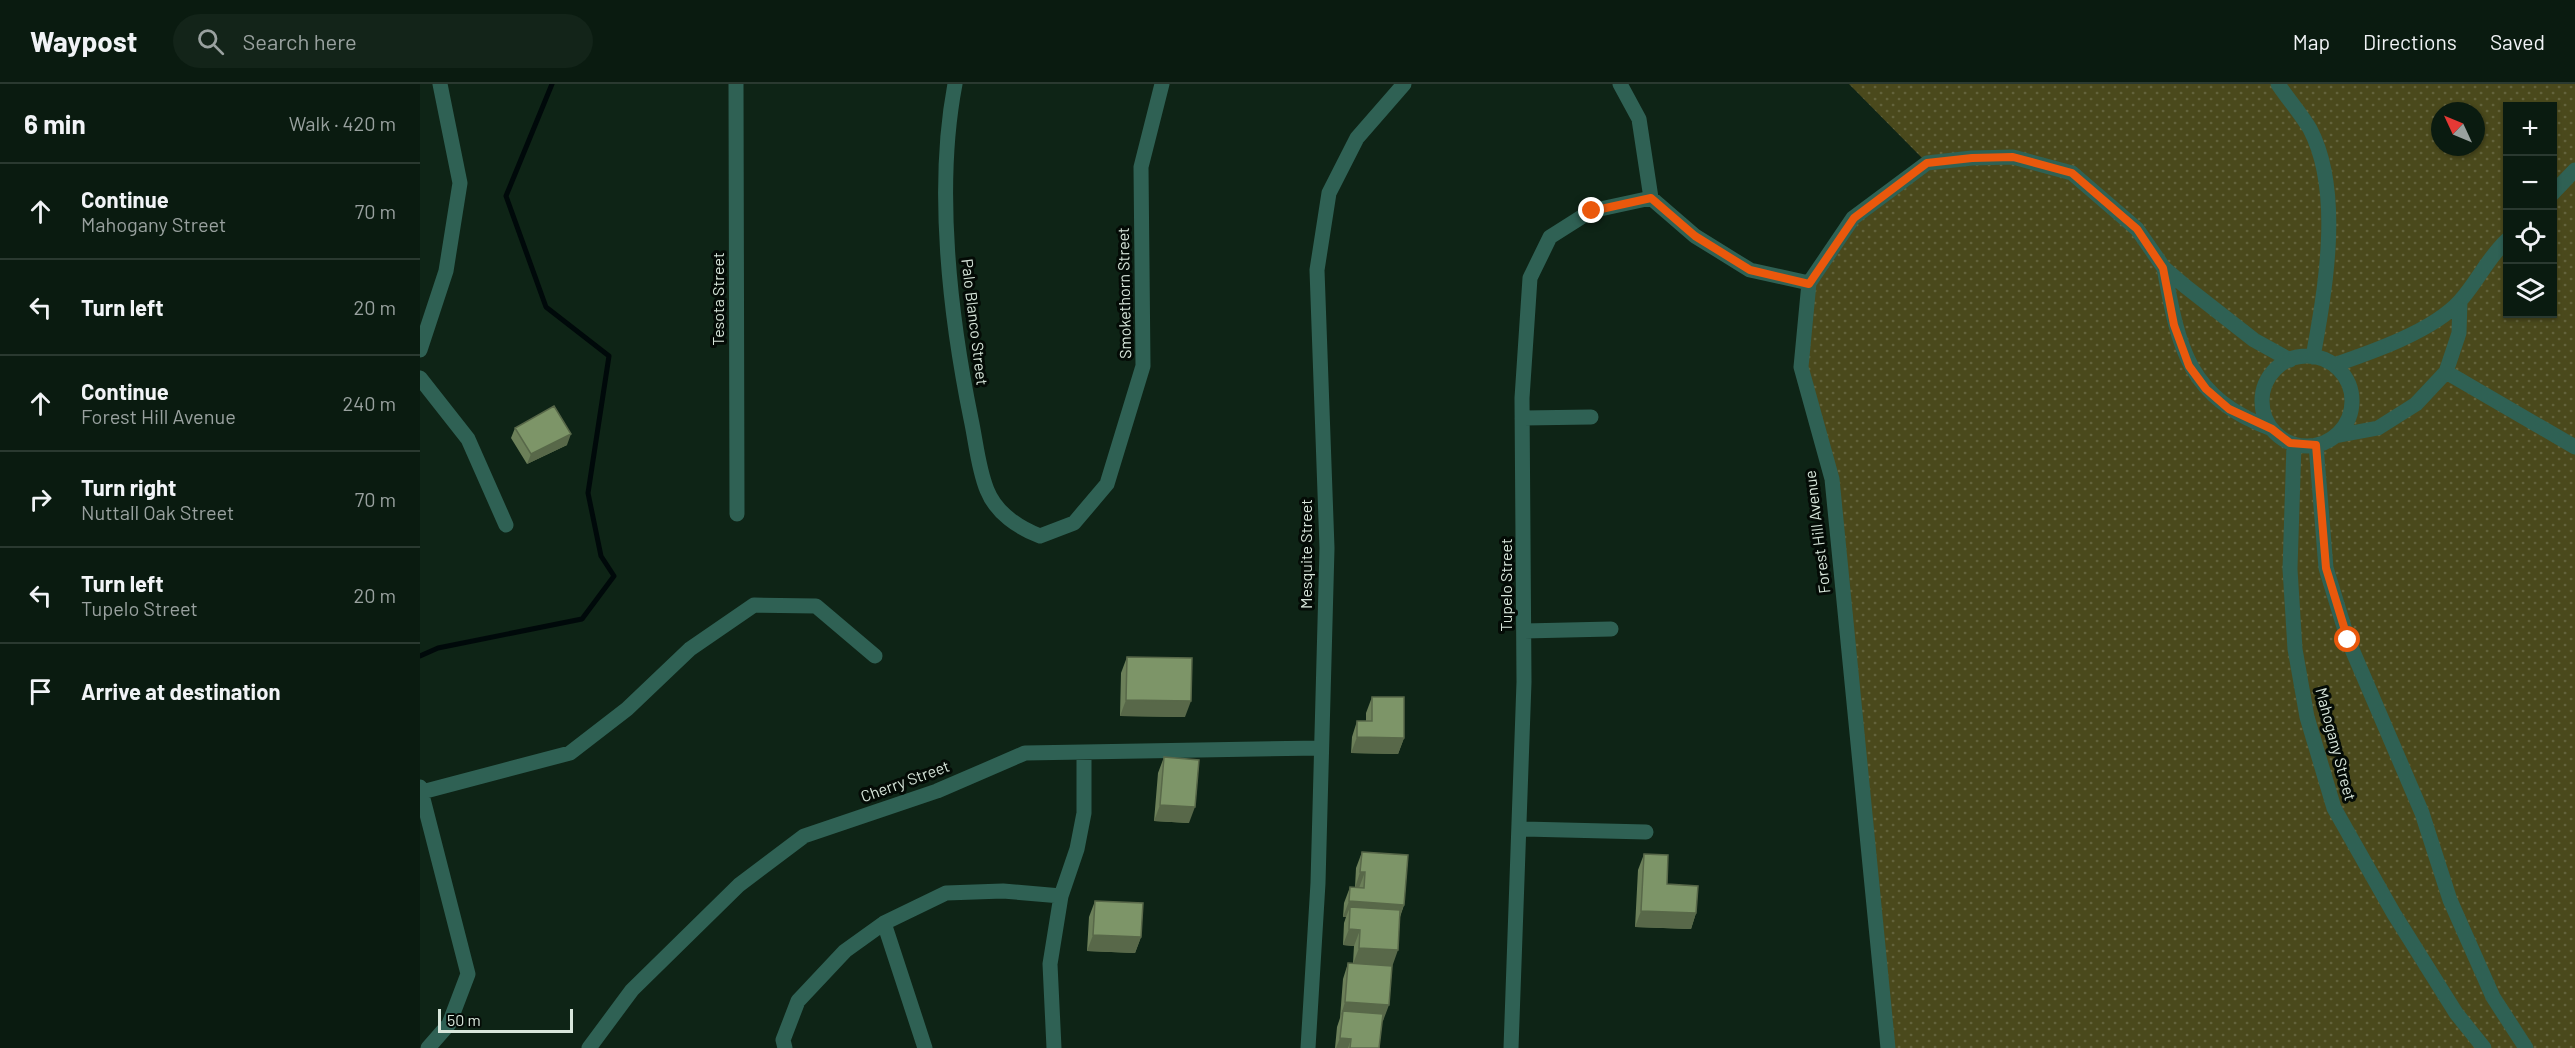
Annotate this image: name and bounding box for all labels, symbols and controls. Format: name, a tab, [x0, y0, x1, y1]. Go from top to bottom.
search box	[173, 14, 593, 68]
text: Waypost	[30, 24, 137, 58]
icon: search	[194, 25, 227, 58]
text: Search here	[242, 28, 357, 54]
text: Map	[2293, 29, 2330, 54]
text: Directions	[2363, 29, 2457, 54]
text: Saved	[2490, 29, 2545, 54]
north arrow	[2431, 102, 2485, 156]
map controls	[2503, 102, 2557, 318]
button: +	[2503, 102, 2557, 156]
text: 6 min	[24, 108, 86, 139]
text: Walk · 420 m	[289, 111, 396, 135]
button: −	[2503, 156, 2557, 210]
text: Continue	[81, 186, 169, 212]
icon: ahead	[24, 195, 57, 228]
route end	[1578, 197, 1604, 223]
text: 70 m	[355, 199, 396, 223]
button: locate	[2503, 210, 2557, 264]
text: Mahogany Street	[81, 212, 226, 236]
street label: Smokethorn Street	[1113, 227, 1134, 359]
street label: Tesota Street	[708, 252, 727, 346]
street label: Palo Blanco Street	[958, 258, 993, 386]
button: layers	[2503, 264, 2557, 318]
icon: left	[24, 291, 57, 324]
text: Turn left	[81, 294, 164, 320]
text: 20 m	[353, 295, 396, 319]
text: Continue	[81, 378, 169, 404]
icon: ahead	[24, 387, 57, 420]
text: 240 m	[342, 391, 396, 415]
text: Forest Hill Avenue	[81, 404, 236, 428]
street label: Forest Hill Avenue	[1800, 469, 1833, 595]
text: Turn right	[81, 474, 176, 500]
icon: right	[24, 483, 57, 516]
text: 70 m	[355, 487, 396, 511]
street label: Mesquite Street	[1296, 499, 1315, 609]
text: Nuttall Oak Street	[81, 500, 234, 524]
street label: Tupelo Street	[1496, 538, 1515, 632]
text: Turn left	[81, 570, 164, 596]
icon: left	[24, 579, 57, 612]
text: 20 m	[353, 583, 396, 607]
text: Tupelo Street	[81, 596, 198, 620]
route start	[2334, 626, 2360, 652]
icon: arrive	[24, 675, 57, 708]
text: Arrive at destination	[81, 678, 280, 704]
street label: Mahogany Street	[2312, 685, 2361, 803]
street label: Cherry Street	[858, 756, 952, 805]
scale bar	[438, 1006, 573, 1034]
text: 50 m	[447, 1010, 481, 1029]

